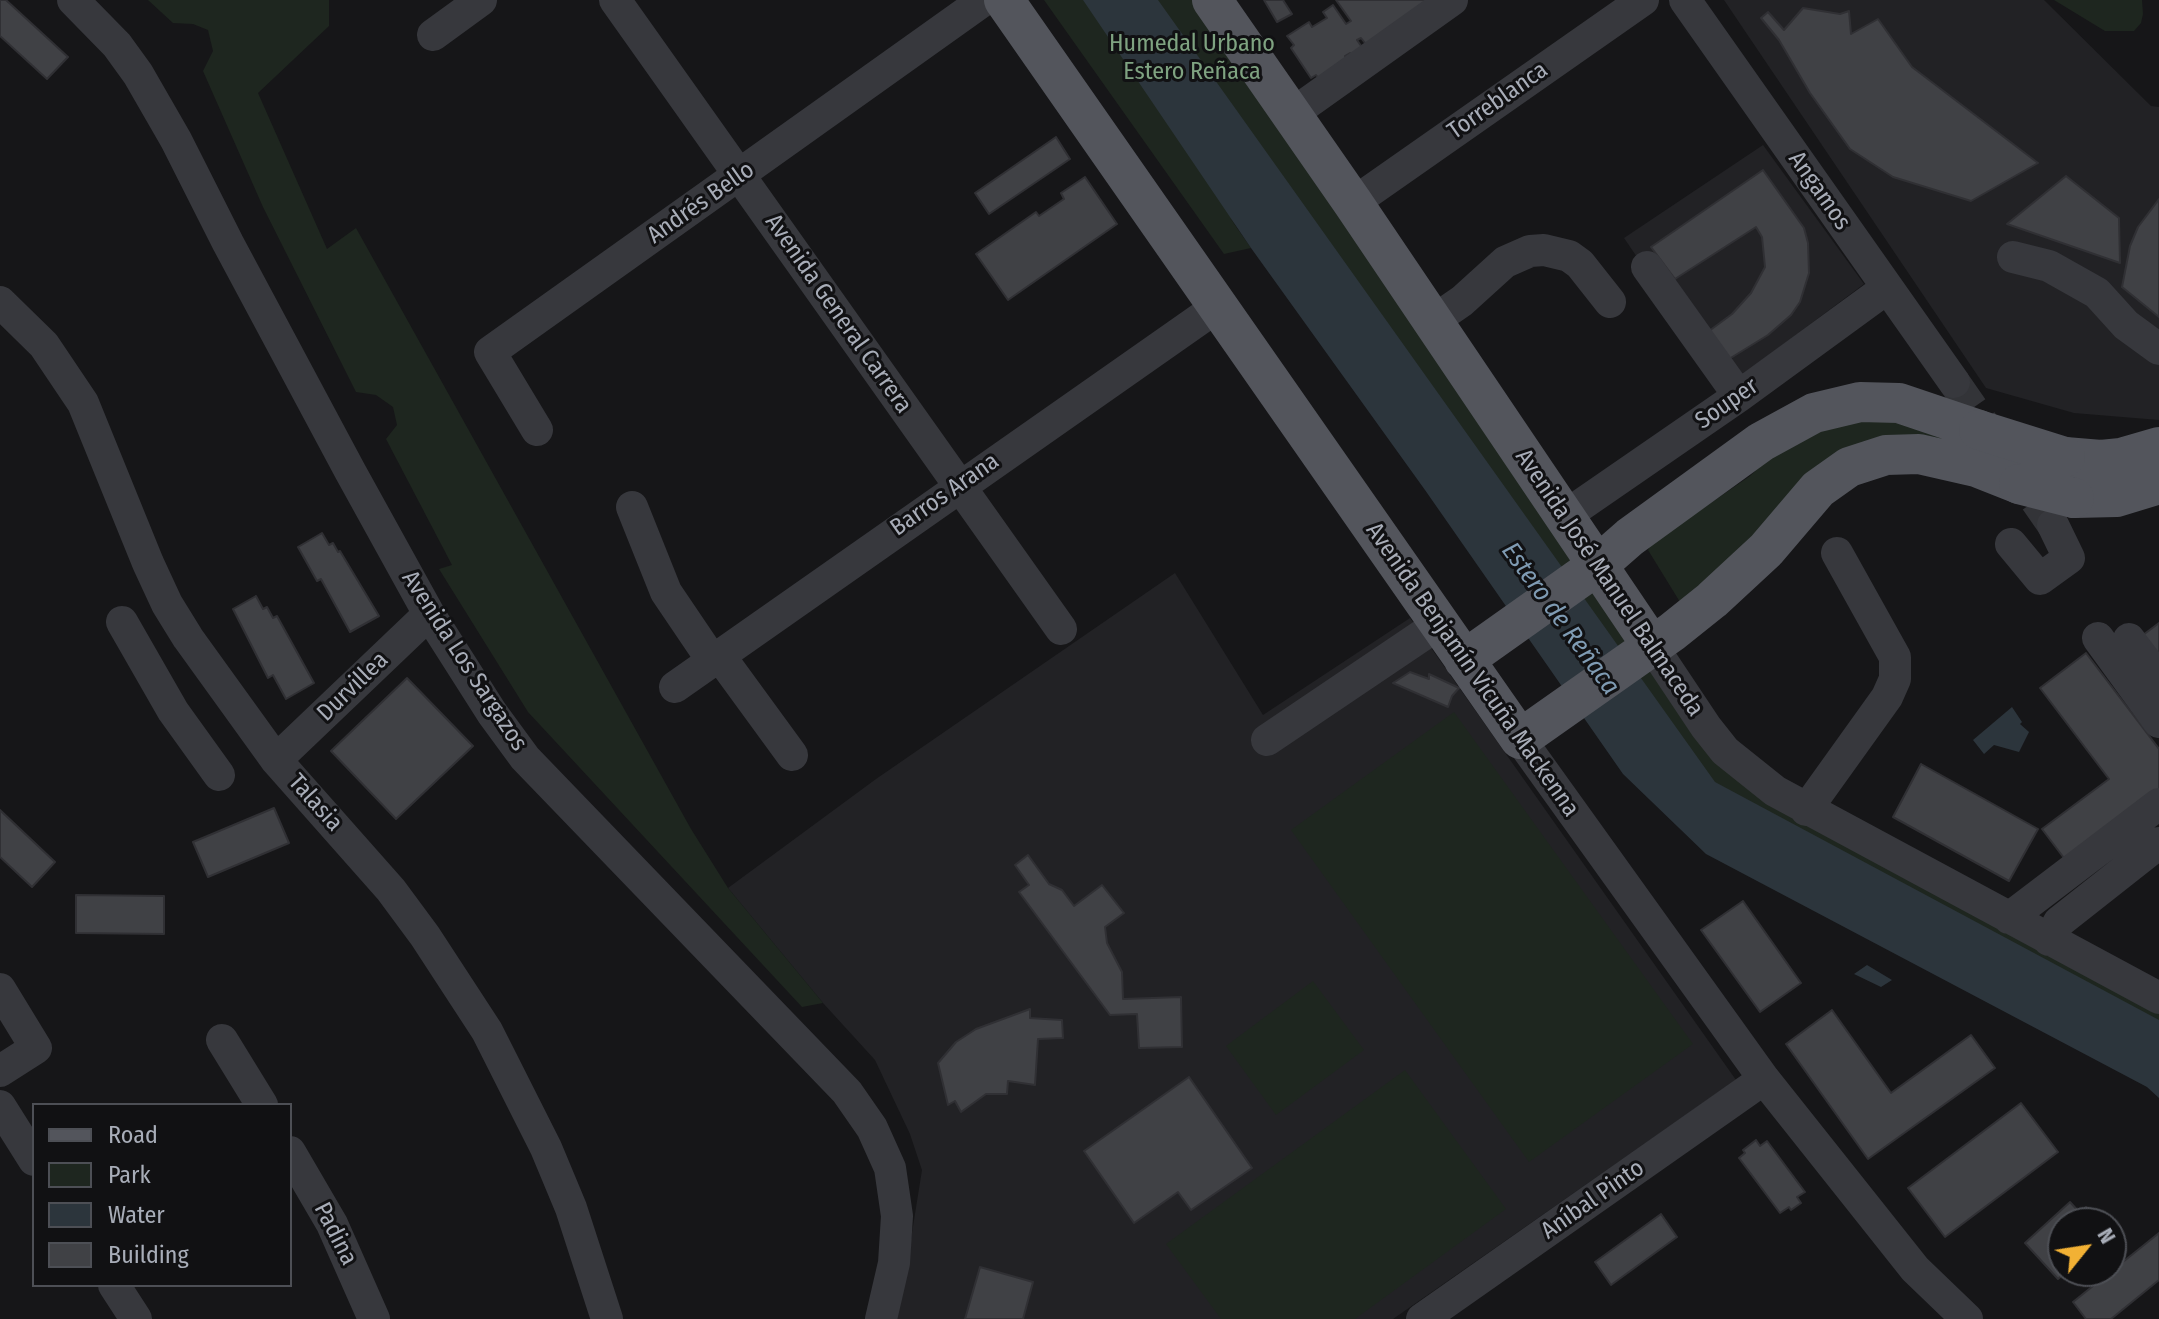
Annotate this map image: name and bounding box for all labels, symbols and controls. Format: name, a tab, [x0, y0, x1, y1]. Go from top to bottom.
park label: Humedal Urbano Estero Reñaca	[1109, 30, 1275, 86]
street label: Torreblanca	[1442, 56, 1554, 146]
street label: Angamos	[1782, 146, 1856, 236]
street label: Andrés Bello	[642, 156, 760, 250]
street label: Avenida General Carrera	[758, 209, 918, 419]
street label: Souper	[1690, 372, 1764, 436]
street label: Avenida José Manuel Balmaceda	[1509, 444, 1709, 722]
street label: Barros Arana	[885, 447, 1005, 543]
street label: Avenida Benjamín Vicuña Mackenna	[1359, 517, 1585, 823]
water label: Estero de Reñaca	[1494, 537, 1626, 701]
street label: Avenida Los Sargazos	[395, 565, 533, 757]
street label: Durvillea	[312, 646, 394, 728]
street label: Talasia	[282, 768, 348, 838]
legend	[32, 1103, 292, 1287]
text: Road	[108, 1121, 158, 1149]
street label: Aníbal Pinto	[1536, 1154, 1650, 1246]
text: Park	[108, 1161, 151, 1189]
street label: Padina	[307, 1198, 363, 1270]
text: Water	[108, 1201, 165, 1229]
north arrow	[2047, 1207, 2127, 1287]
text: N	[2091, 1223, 2121, 1248]
text: Building	[108, 1241, 189, 1269]

